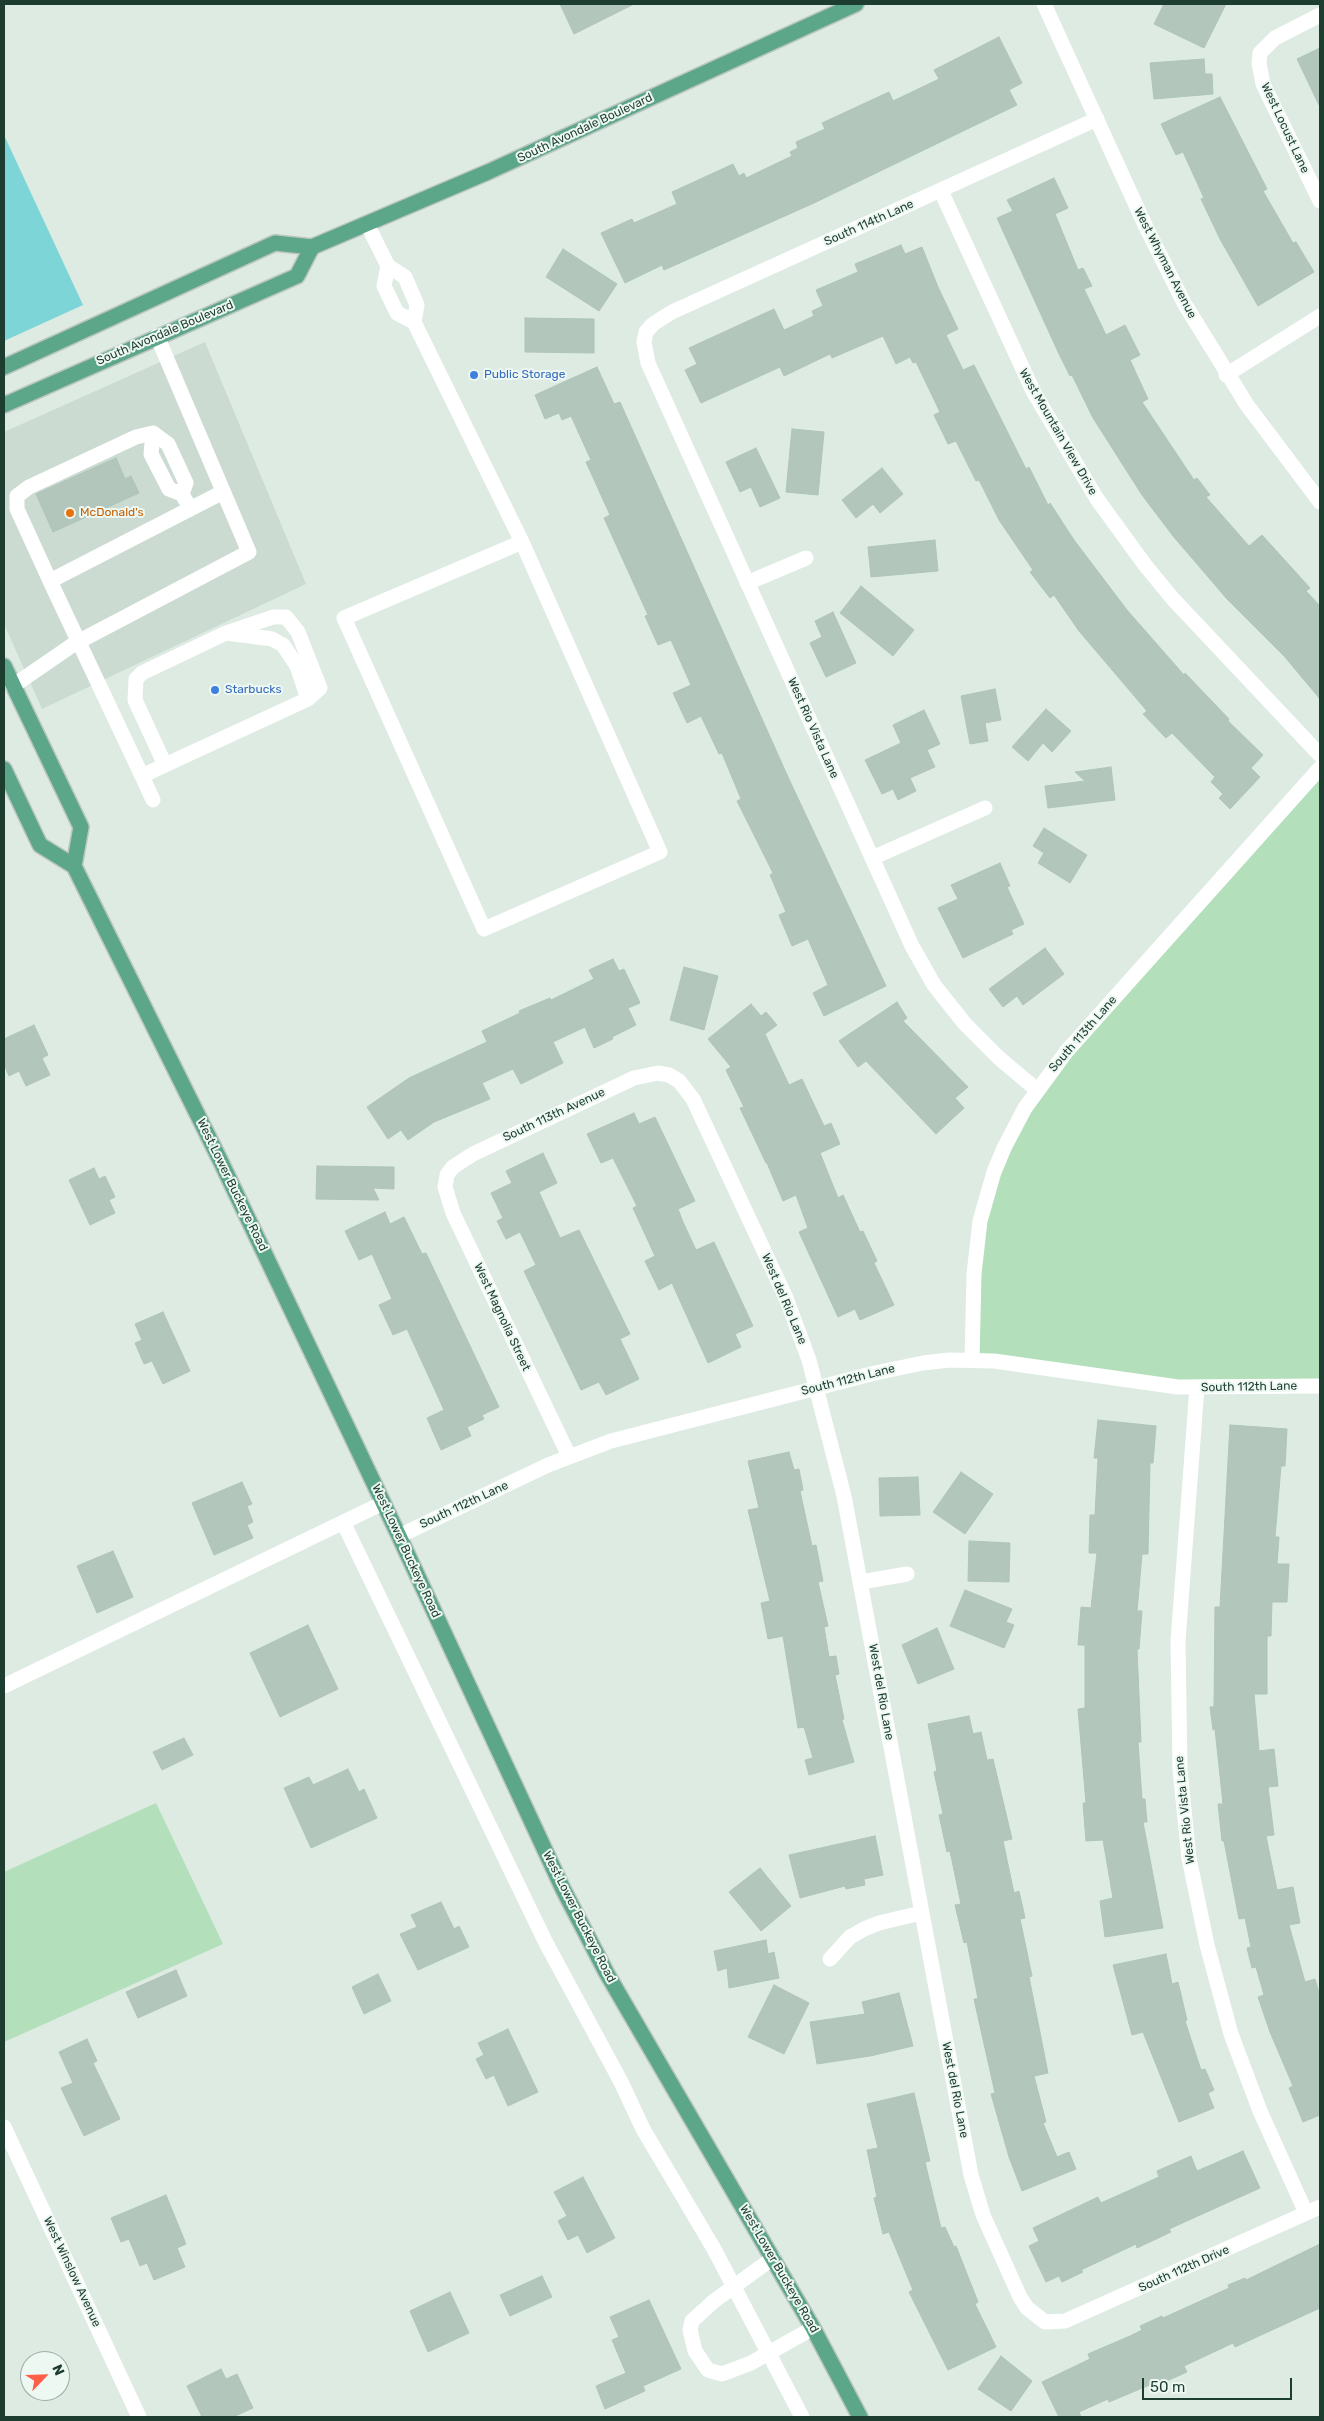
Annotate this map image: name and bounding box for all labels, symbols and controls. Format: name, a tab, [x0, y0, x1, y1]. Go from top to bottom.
street label: West Locust Lane	[1258, 80, 1312, 176]
street label: South Avondale Boulevard	[515, 90, 655, 166]
street label: South 114th Lane	[822, 197, 916, 249]
street label: West Whyman Avenue	[1131, 205, 1199, 321]
street label: South Avondale Boulevard	[94, 298, 236, 368]
street label: West Mountain View Drive	[1016, 366, 1100, 498]
place label: Public Storage	[484, 368, 565, 382]
marker: Public Storage	[468, 369, 480, 381]
place label: McDonald's	[80, 506, 144, 520]
marker: McDonald's	[64, 507, 76, 519]
street label: West Rio Vista Lane	[784, 675, 842, 781]
place label: Starbucks	[225, 683, 282, 697]
marker: Starbucks	[209, 684, 221, 696]
street label: South 113th Lane	[1046, 993, 1120, 1075]
street label: South 113th Avenue	[501, 1085, 607, 1145]
street label: West Lower Buckeye Road	[194, 1116, 270, 1254]
street label: West del Rio Lane	[758, 1251, 810, 1347]
street label: West Magnolia Street	[471, 1261, 533, 1373]
street label: South 112th Lane	[800, 1361, 896, 1399]
street label: South 112th Lane	[1201, 1379, 1297, 1395]
street label: South 112th Lane	[417, 1478, 511, 1532]
street label: West Lower Buckeye Road	[369, 1482, 443, 1620]
street label: West del Rio Lane	[865, 1643, 897, 1741]
street label: West Rio Vista Lane	[1172, 1755, 1198, 1865]
street label: West Lower Buckeye Road	[540, 1849, 618, 1985]
street label: West del Rio Lane	[939, 2041, 971, 2139]
street label: West Lower Buckeye Road	[736, 2202, 822, 2336]
street label: West Winslow Avenue	[40, 2215, 104, 2329]
street label: South 112th Drive	[1136, 2243, 1232, 2295]
north arrow	[20, 2351, 70, 2401]
text: N	[48, 2362, 68, 2378]
scale bar	[1144, 2368, 1294, 2400]
text: 50 m	[1150, 2378, 1185, 2396]

